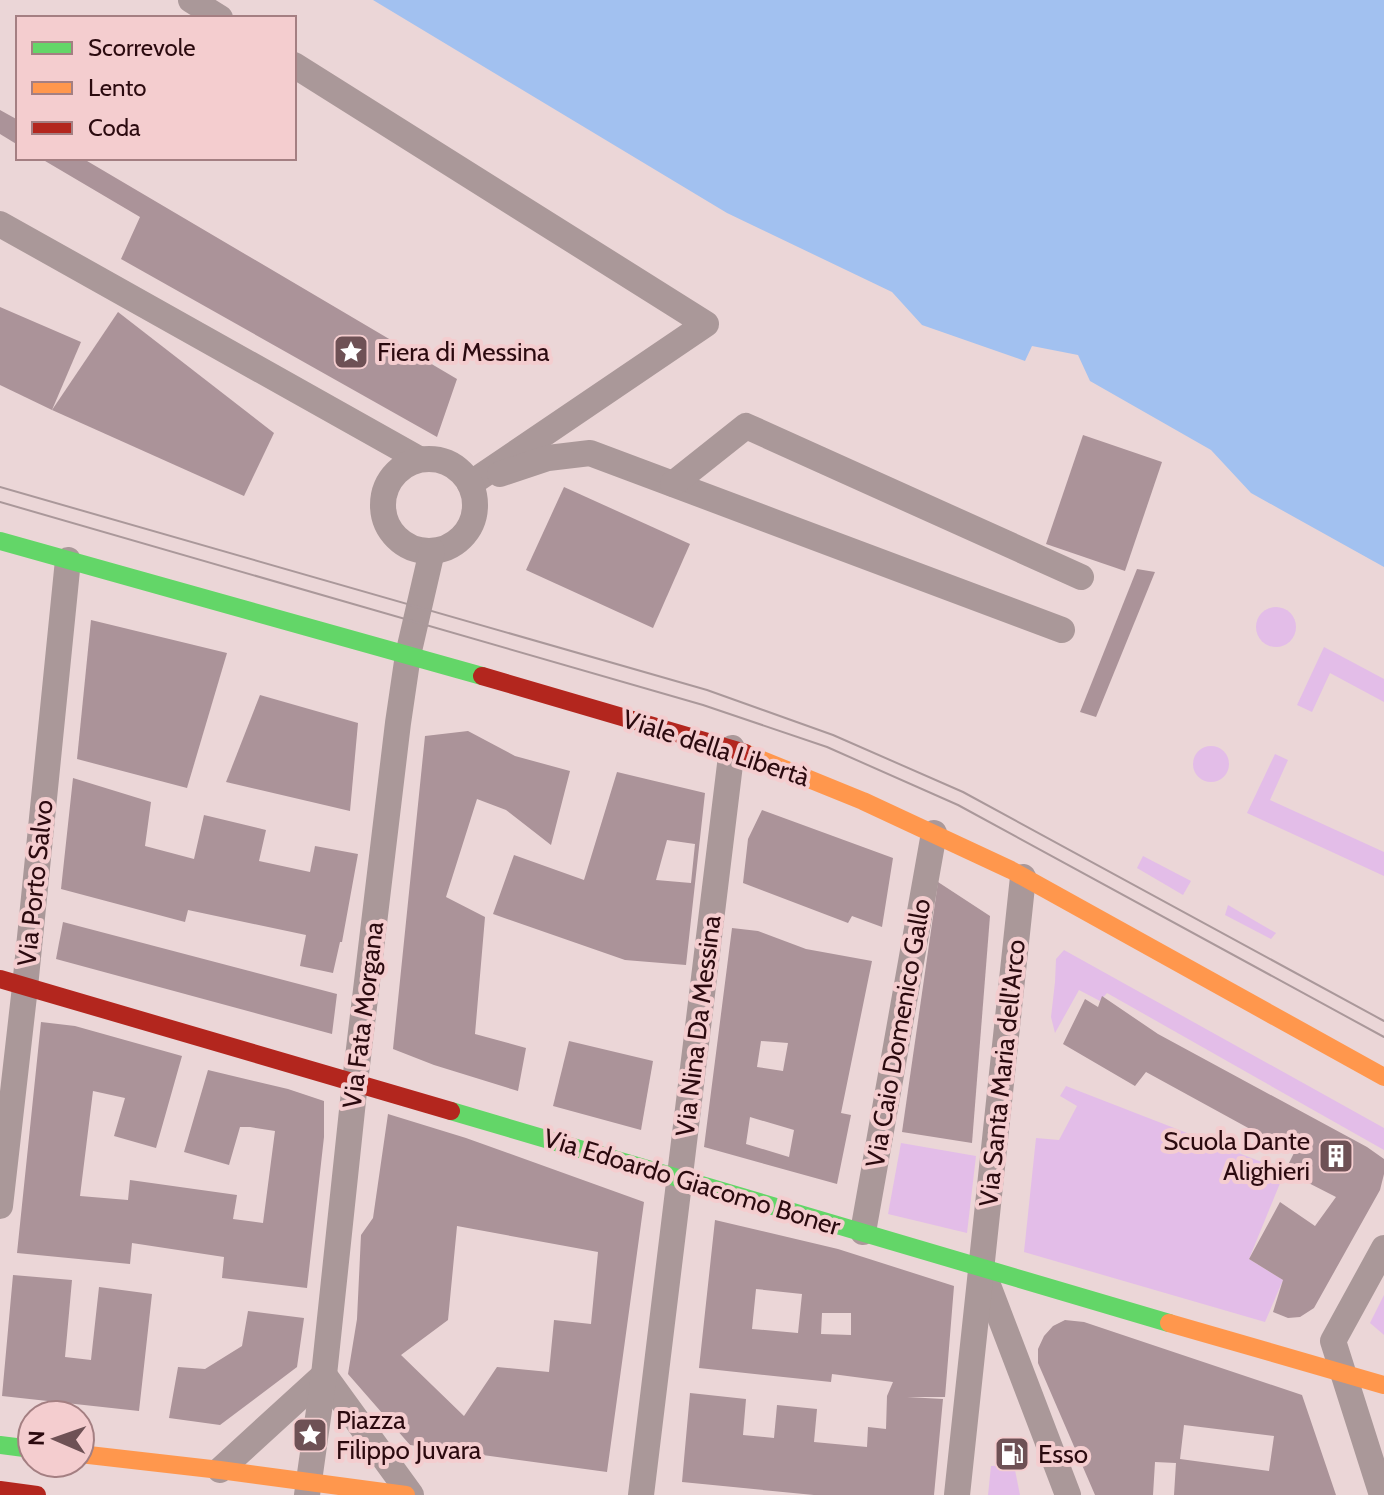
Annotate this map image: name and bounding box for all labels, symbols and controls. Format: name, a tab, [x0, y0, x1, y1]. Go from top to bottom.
legend	[16, 16, 296, 160]
text: Scorrevole	[88, 33, 196, 62]
text: Lento	[88, 73, 147, 102]
text: Coda	[88, 113, 141, 142]
place icon: Fiera di Messina	[332, 333, 370, 371]
place label: Fiera di Messina	[377, 336, 550, 368]
street label: Viale della Libertà	[619, 703, 814, 793]
street label: Via Porto Salvo	[10, 798, 60, 968]
street label: Via Caio Domenico Gallo	[859, 896, 937, 1170]
street label: Via Nina Da Messina	[669, 913, 728, 1138]
street label: Via Fata Morgana	[336, 919, 390, 1110]
street label: Via Santa Maria dell'Arco	[972, 938, 1032, 1208]
street label: Via Edoardo Giacomo Boner	[540, 1122, 845, 1243]
place label: Scuola Dante Alighieri	[1163, 1125, 1310, 1187]
building icon: Scuola Dante Alighieri	[1317, 1137, 1355, 1175]
north arrow	[16, 1399, 96, 1479]
place label: Piazza Filippo Juvara	[336, 1404, 482, 1466]
place icon: Piazza Filippo Juvara	[291, 1416, 329, 1454]
text: N	[23, 1430, 50, 1447]
fuel station icon: Esso	[993, 1435, 1031, 1473]
place label: Esso	[1038, 1438, 1088, 1470]

